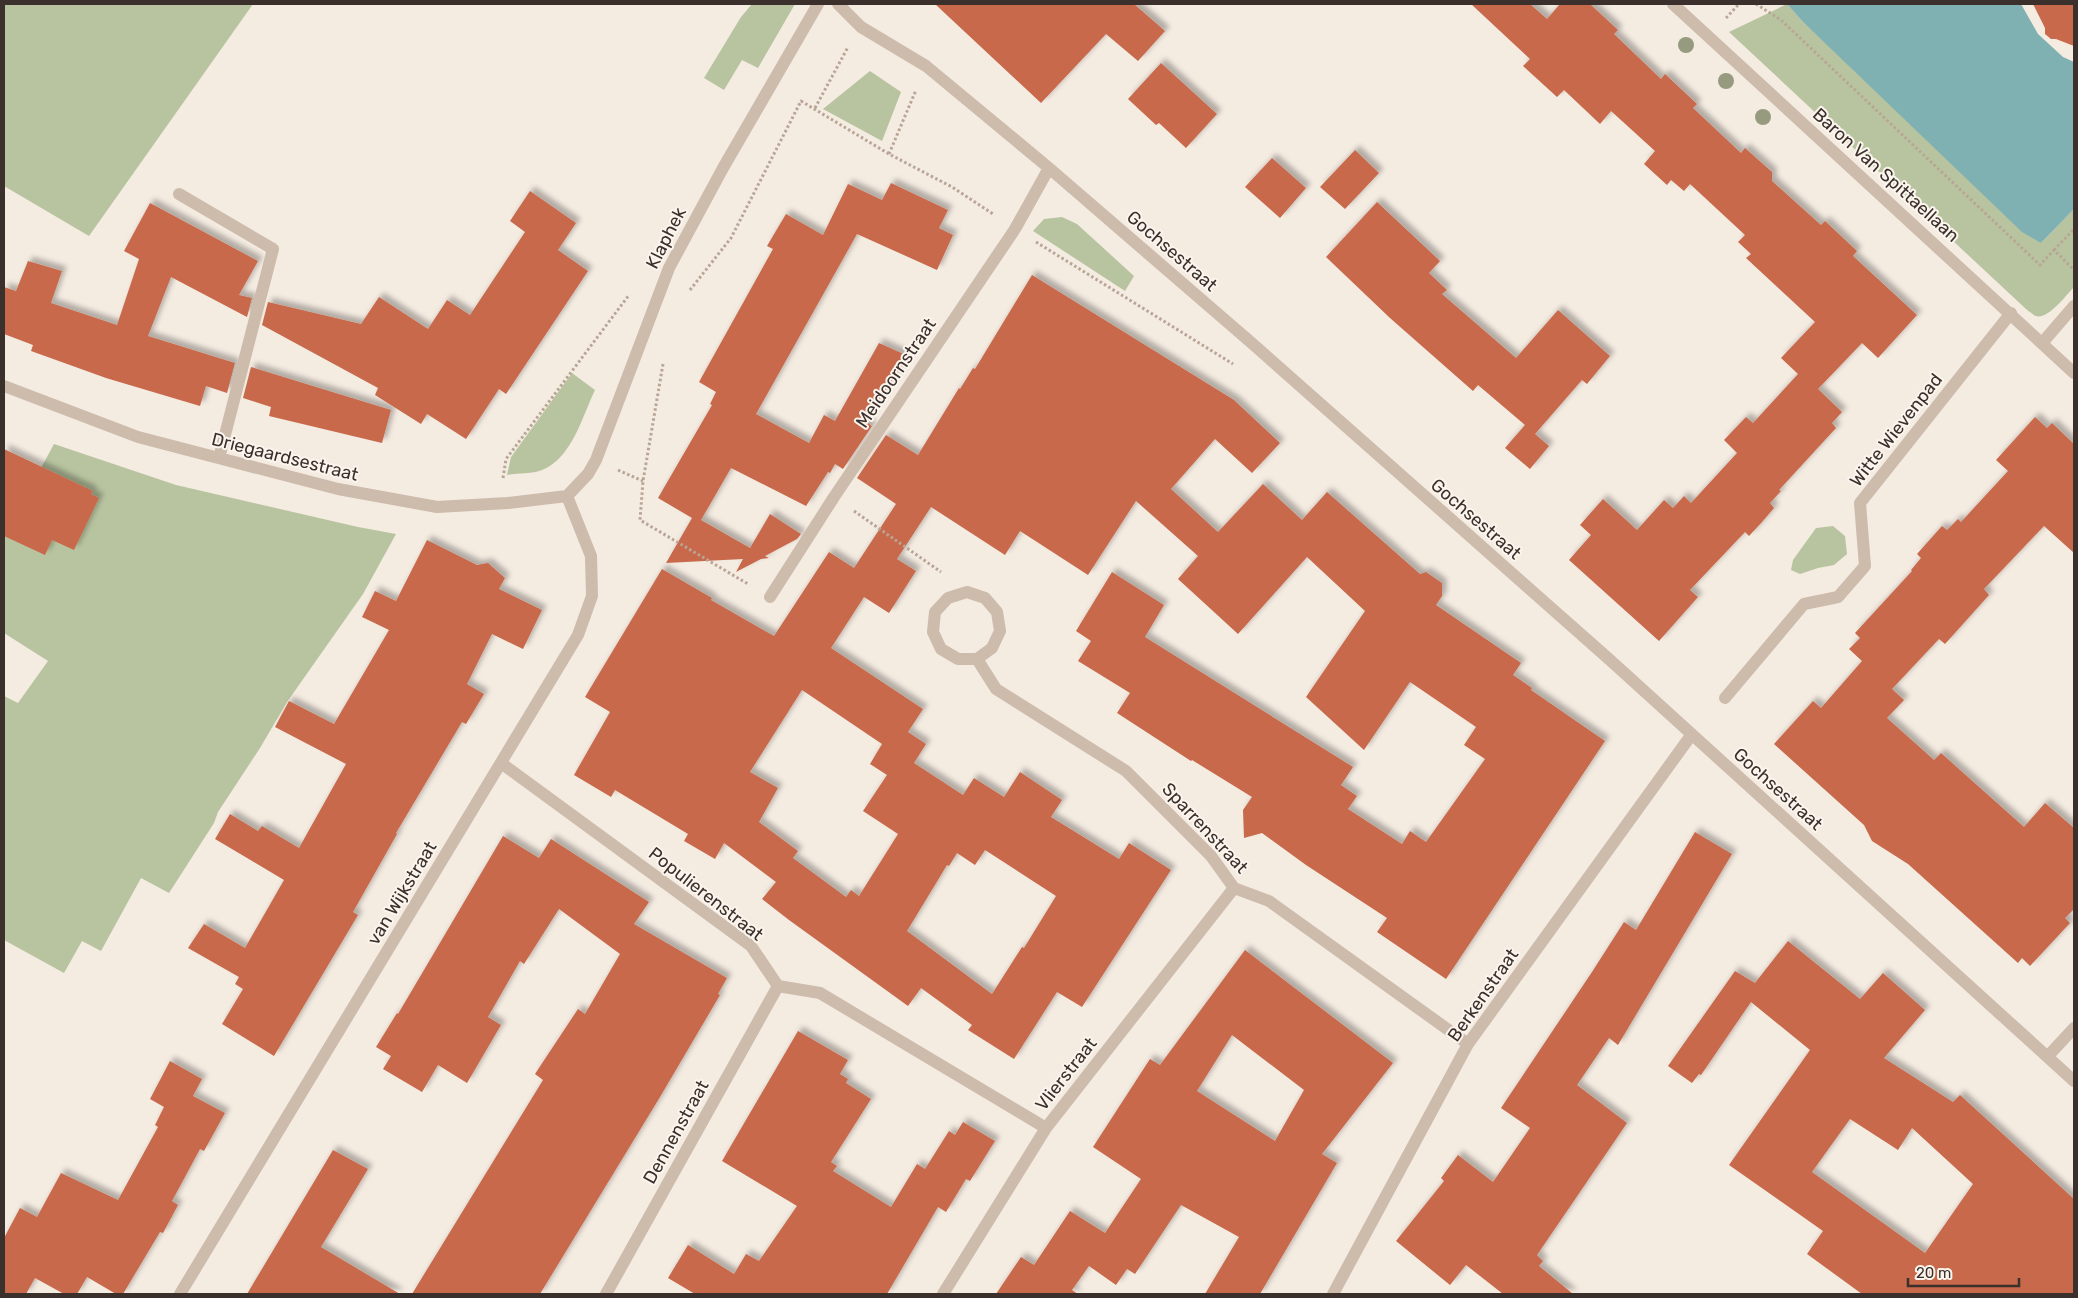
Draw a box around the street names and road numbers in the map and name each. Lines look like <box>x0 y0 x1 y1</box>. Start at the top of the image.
street label: Baron Van Spittaellaan <box>1808 103 1964 247</box>
street label: Klaphek <box>641 203 691 272</box>
street label: Gochsestraat <box>1122 206 1222 296</box>
street label: Meidoornstraat <box>851 314 941 432</box>
street label: Witte Wievenpad <box>1845 369 1947 491</box>
street label: Driegaardsestraat <box>209 428 361 486</box>
street label: Gochsestraat <box>1426 474 1526 564</box>
street label: Gochsestraat <box>1729 743 1827 835</box>
street label: Sparrenstraat <box>1157 778 1253 878</box>
street label: van Wijkstraat <box>363 837 441 949</box>
street label: Populierenstraat <box>644 842 768 946</box>
street label: Berkenstraat <box>1443 944 1523 1046</box>
street label: Vlierstraat <box>1030 1033 1102 1115</box>
street label: Dennenstraat <box>638 1076 714 1188</box>

